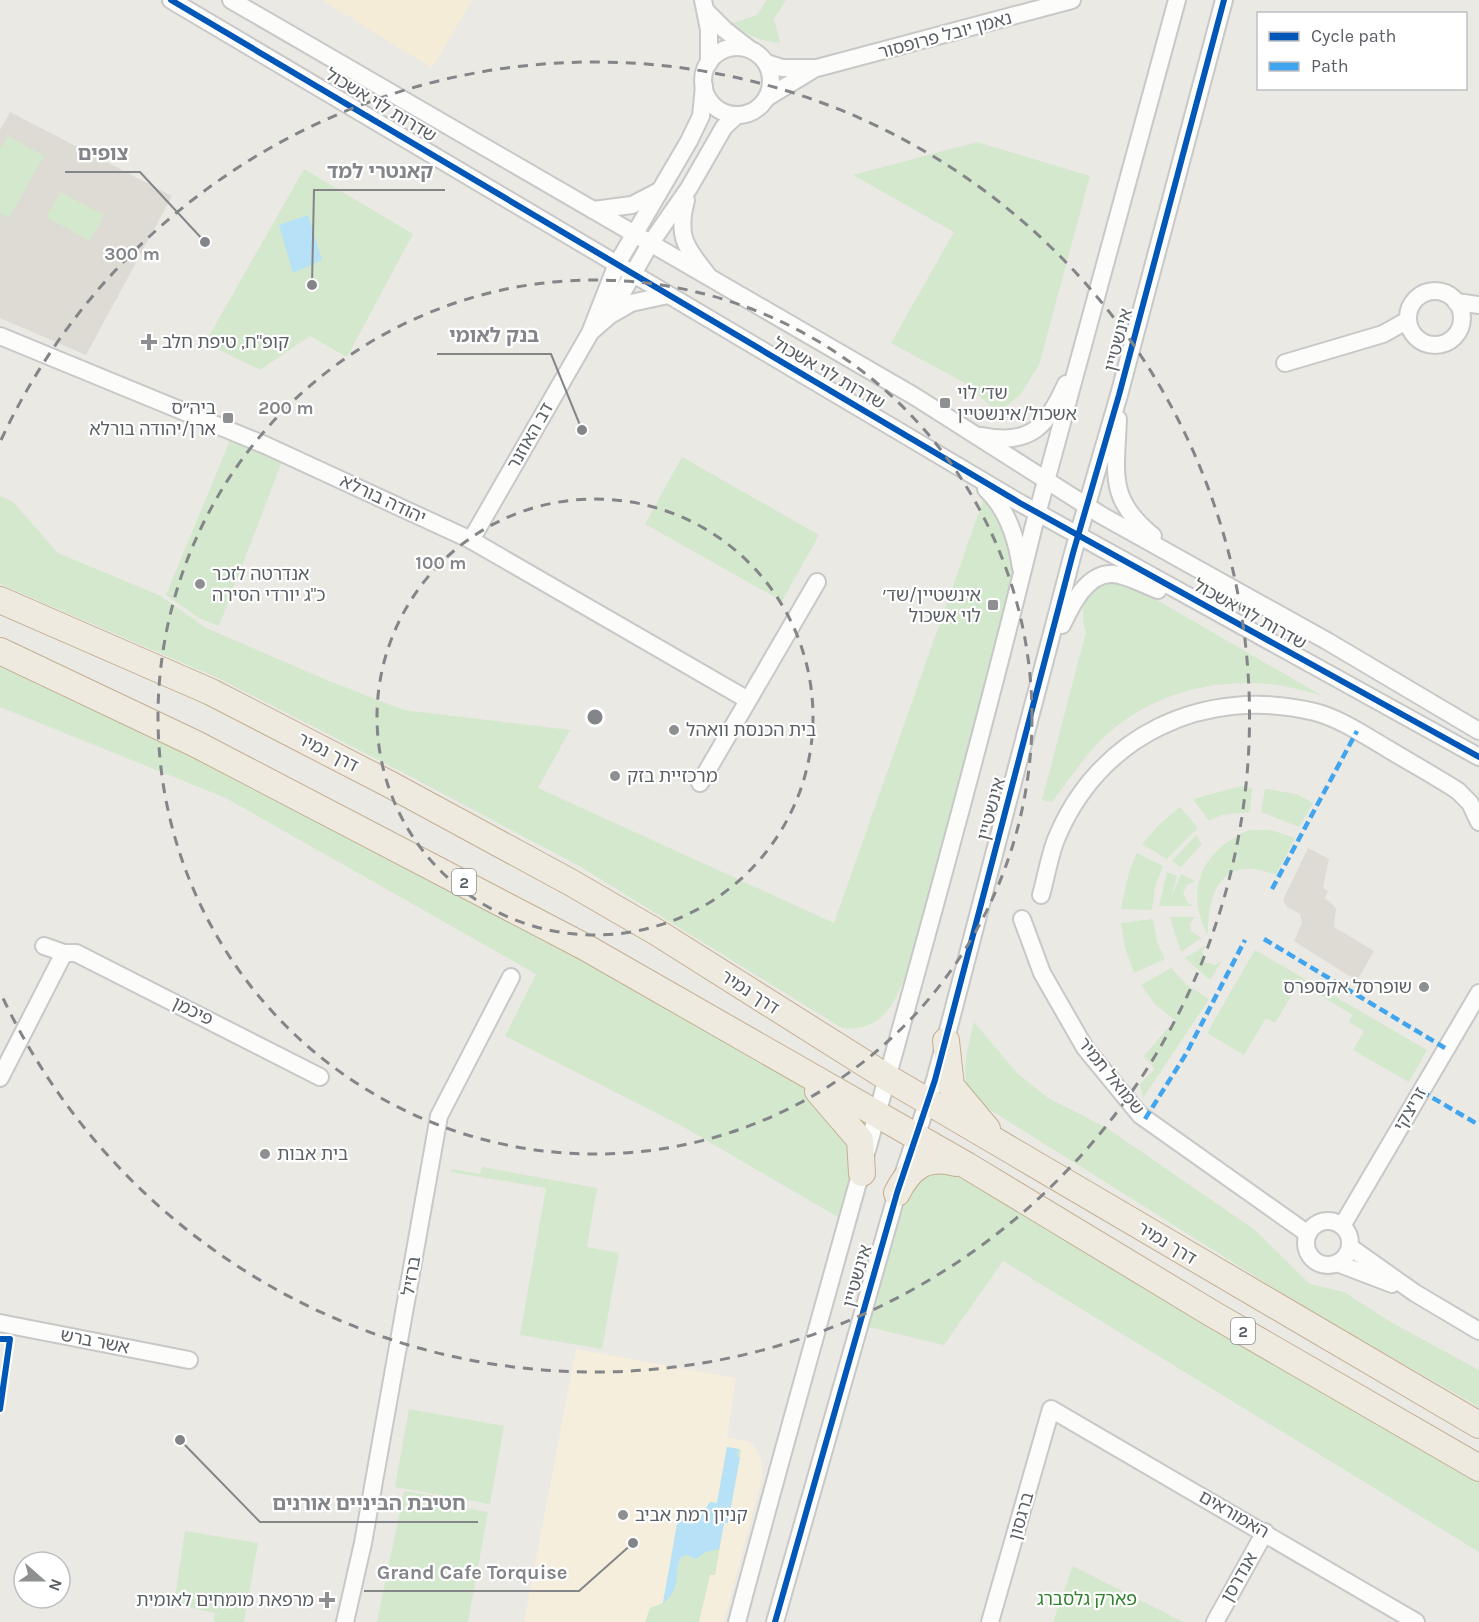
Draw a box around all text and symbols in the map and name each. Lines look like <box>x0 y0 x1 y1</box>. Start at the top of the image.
street label: נאמן יובל פרופסור <box>876 7 1014 63</box>
legend <box>1257 12 1467 90</box>
text: Cycle path <box>1311 25 1396 47</box>
text: Path <box>1311 55 1349 77</box>
street label: שדרות לוי אשכול <box>321 63 441 147</box>
callout: צופים <box>65 134 140 172</box>
text: צופים <box>78 142 129 165</box>
callout: קאנטרי למד <box>314 152 445 190</box>
text: קאנטרי למד <box>327 160 433 183</box>
text: 300 m <box>104 243 160 265</box>
street label: אינשטיין <box>1099 306 1137 374</box>
callout: בנק לאומי <box>437 316 551 354</box>
text: בנק לאומי <box>449 324 539 347</box>
place label: קופ"ח, טיפת חלב <box>162 331 289 353</box>
street label: שדרות לוי אשכול <box>769 332 889 414</box>
marker: קופ"ח, טיפת חלב <box>140 333 158 351</box>
place label: שד׳ לוי אשכול/אינשטיין <box>957 382 1077 425</box>
marker: שד׳ לוי אשכול/אינשטיין <box>938 396 952 410</box>
place label: ביה״ס ארן/יהודה בורלא <box>89 397 216 440</box>
text: 200 m <box>258 397 314 419</box>
street label: דב האוזנר <box>502 398 558 473</box>
marker: ביה״ס ארן/יהודה בורלא <box>221 411 235 425</box>
street label: יהודה בורלא <box>337 470 429 528</box>
text: 100 m <box>416 552 466 574</box>
place label: אנדרטה לזכר כ"ג יורדי הסירה <box>212 563 326 606</box>
street label: שדרות לוי אשכול <box>1190 574 1310 654</box>
marker: אנדרטה לזכר כ"ג יורדי הסירה <box>193 577 207 591</box>
place label: אינשטיין/שד׳ לוי אשכול <box>883 584 981 627</box>
marker: אינשטיין/שד׳ לוי אשכול <box>986 598 1000 612</box>
centre of rings <box>585 707 605 727</box>
place label: בית הכנסת וואהל <box>686 719 816 741</box>
marker: בית הכנסת וואהל <box>667 723 681 737</box>
street label: דרך נמיר <box>294 727 362 777</box>
place label: מרכזיית בזק <box>627 765 718 787</box>
marker: מרכזיית בזק <box>608 769 622 783</box>
street label: אינשטיין <box>972 775 1010 843</box>
road number: 2 <box>452 869 476 895</box>
street label: דרך נמיר <box>717 965 784 1019</box>
place label: שופרסל אקספרס <box>1283 976 1412 998</box>
marker: שופרסל אקספרס <box>1417 980 1431 994</box>
street label: פיכמן <box>169 992 217 1030</box>
street label: שמואל תמיר <box>1073 1033 1149 1119</box>
street label: זריצקי <box>1389 1083 1431 1135</box>
place label: בית אבות <box>277 1143 348 1165</box>
marker: בית אבות <box>258 1147 272 1161</box>
street label: דרך נמיר <box>1133 1217 1201 1269</box>
street label: אינשטיין <box>838 1242 876 1310</box>
street label: ברזיל <box>397 1254 425 1298</box>
road number: 2 <box>1231 1318 1255 1344</box>
street label: אשר ברש <box>58 1324 132 1358</box>
callout: חטיבת הביניים אורנים <box>260 1484 478 1522</box>
street label: האמוראים <box>1195 1485 1273 1543</box>
street label: ברגסון <box>1004 1489 1038 1543</box>
text: חטיבת הביניים אורנים <box>272 1492 466 1515</box>
place label: קניון רמת אביב <box>635 1504 748 1526</box>
marker: קניון רמת אביב <box>616 1508 630 1522</box>
street label: אנדרסן <box>1216 1548 1262 1606</box>
north arrow <box>12 1550 72 1610</box>
callout: Grand Cafe Torquise <box>364 1553 579 1591</box>
text: Grand Cafe Torquise <box>377 1561 567 1584</box>
text: N <box>45 1576 66 1594</box>
park label: פארק גלסברג <box>1037 1588 1137 1610</box>
place label: מרפאת מומחים לאומית <box>136 1589 314 1611</box>
marker: מרפאת מומחים לאומית <box>318 1591 336 1609</box>

